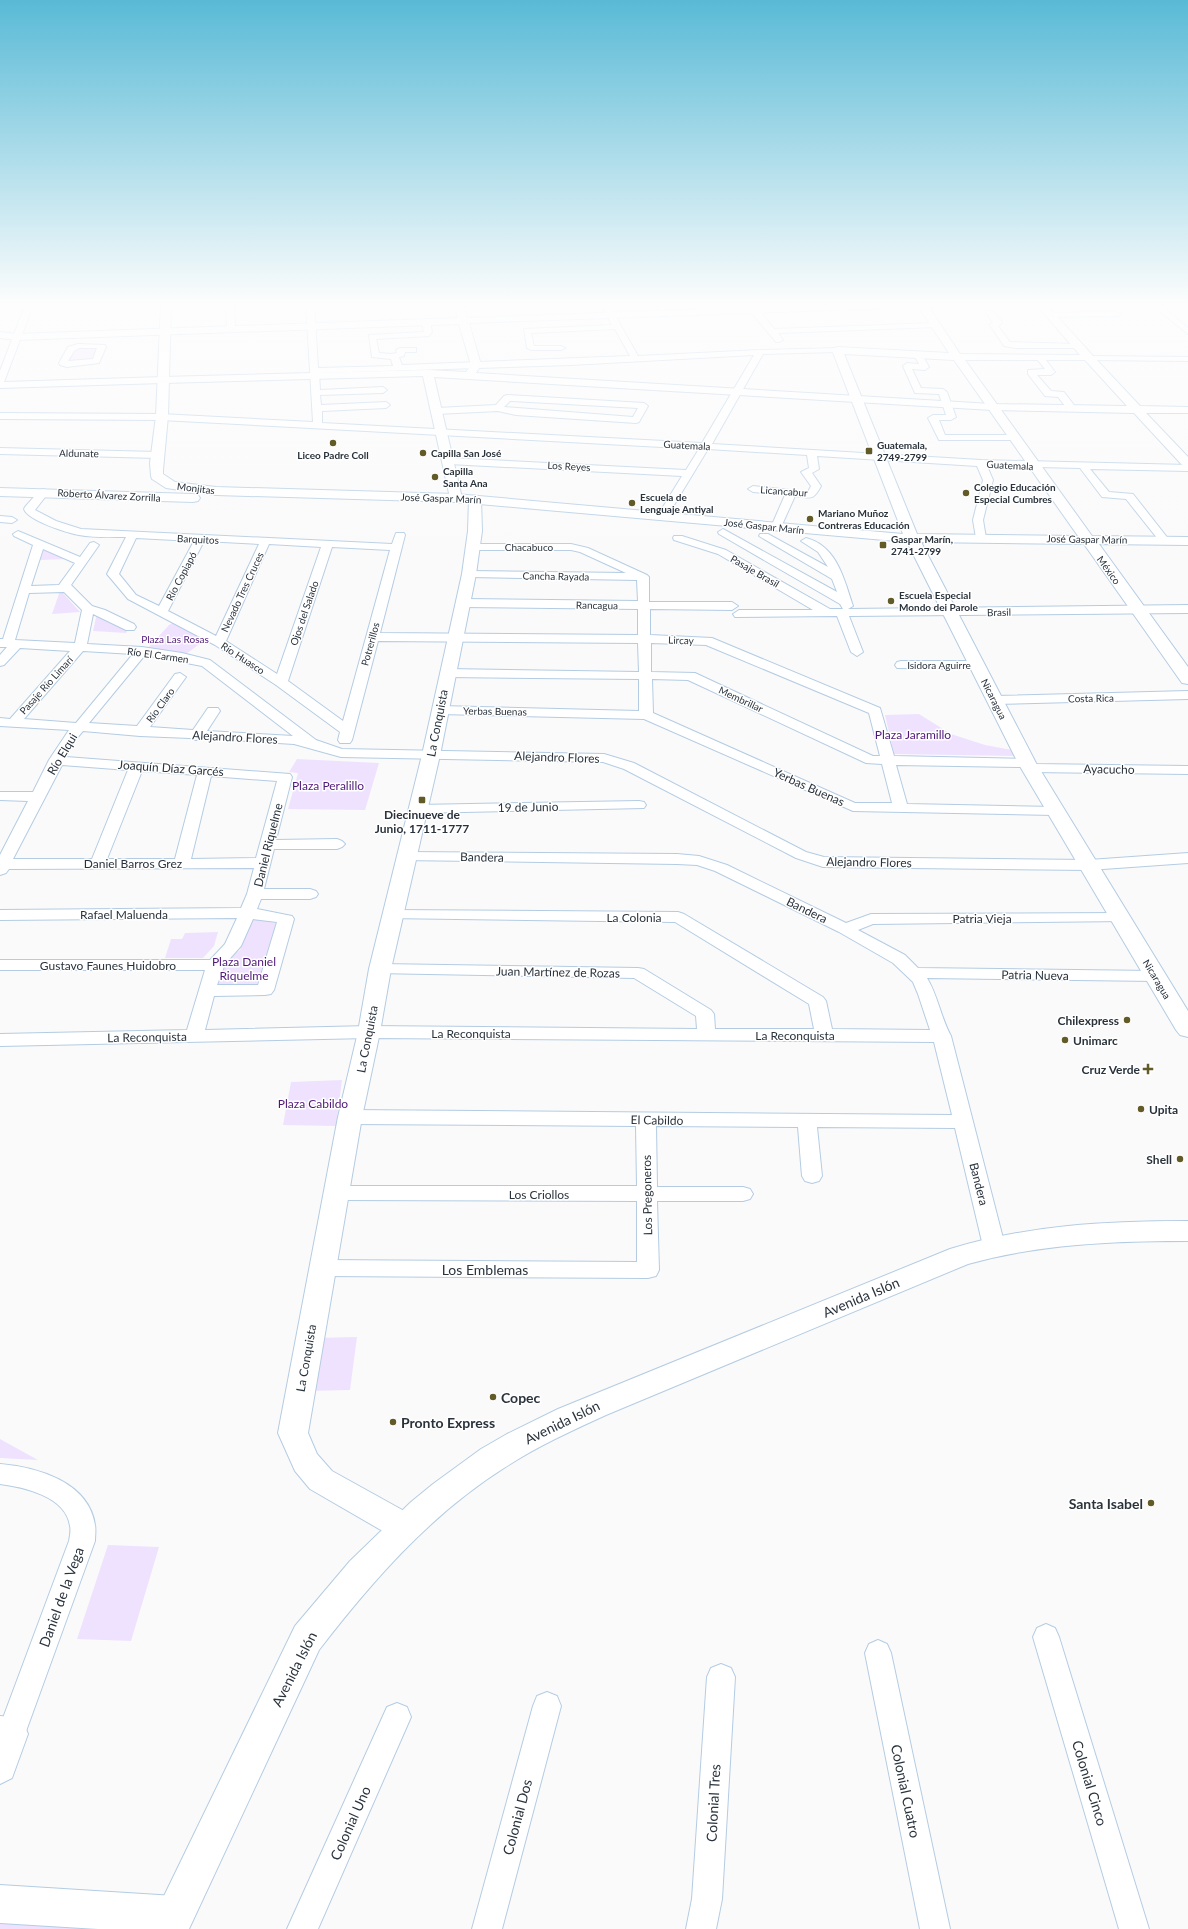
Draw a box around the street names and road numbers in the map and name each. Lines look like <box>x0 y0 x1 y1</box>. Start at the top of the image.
street label: Guatemala <box>663 438 711 452</box>
street label: Aldunate <box>59 447 99 459</box>
street label: Guatemala <box>986 458 1034 472</box>
street label: Los Reyes <box>547 459 591 473</box>
street label: Monjitas <box>176 480 216 496</box>
street label: Licancabur <box>760 483 808 499</box>
street label: Roberto Álvarez Zorrilla <box>57 486 161 504</box>
street label: José Gaspar Marín <box>400 491 482 505</box>
street label: José Gaspar Marín <box>723 516 805 536</box>
street label: Barquitos <box>177 532 219 546</box>
street label: José Gaspar Marín <box>1047 532 1127 546</box>
street label: Chacabuco <box>505 541 554 553</box>
street label: Río Copiapó <box>163 549 199 602</box>
street label: Nevado Tres Cruces <box>218 550 266 634</box>
street label: Pasaje Brasil <box>728 552 782 590</box>
street label: México <box>1095 553 1123 587</box>
street label: Cancha Rayada <box>523 569 589 583</box>
street label: Ojos del Salado <box>287 579 321 647</box>
street label: Rancagua <box>576 599 618 611</box>
street label: Brasil <box>987 606 1011 618</box>
street label: Potrerillos <box>358 621 382 667</box>
street label: Lircay <box>668 634 695 646</box>
street label: Río Huasco <box>219 639 267 677</box>
street label: Río El Carmen <box>127 645 189 665</box>
street label: Pasaje Río Limarí <box>17 653 76 716</box>
street label: Isidora Aguirre <box>907 659 971 671</box>
street label: Nicaragua <box>979 677 1009 721</box>
street label: Membrillar <box>717 684 765 715</box>
street label: Río Claro <box>143 685 177 725</box>
street label: La Conquista <box>423 688 451 758</box>
street label: Costa Rica <box>1068 692 1114 704</box>
street label: Yerbas Buenas <box>463 704 527 718</box>
street label: Alejandro Flores <box>192 727 278 747</box>
street label: Río Elqui <box>44 730 80 778</box>
street label: Alejandro Flores <box>514 748 600 766</box>
street label: Joaquín Díaz Garcés <box>118 757 224 779</box>
street label: Ayacucho <box>1083 761 1135 777</box>
street label: Yerbas Buenas <box>771 765 847 809</box>
street label: 19 de Junio <box>497 799 559 815</box>
street label: Daniel Riquelme <box>250 802 286 888</box>
street label: Bandera <box>460 849 504 865</box>
street label: Alejandro Flores <box>826 854 912 870</box>
street label: Daniel Barros Grez <box>84 856 183 871</box>
street label: Bandera <box>784 894 830 926</box>
street label: Rafael Maluenda <box>80 907 168 922</box>
street label: La Colonia <box>606 910 662 925</box>
street label: Patria Vieja <box>952 911 1012 926</box>
street label: Nicaragua <box>1141 957 1173 1001</box>
street label: Gustavo Faunes Huidobro <box>40 958 176 973</box>
street label: Juan Martínez de Rozas <box>496 963 620 981</box>
street label: Patria Nueva <box>1001 967 1069 983</box>
street label: La Conquista <box>353 1004 381 1074</box>
street label: La Reconquista <box>431 1026 511 1041</box>
street label: La Reconquista <box>755 1028 835 1043</box>
street label: La Reconquista <box>107 1029 187 1045</box>
street label: El Cabildo <box>631 1112 684 1128</box>
street label: Los Pregoneros <box>639 1155 655 1235</box>
street label: Bandera <box>966 1161 992 1207</box>
street label: Los Criollos <box>509 1187 569 1202</box>
street label: Los Emblemas <box>442 1261 528 1278</box>
street label: Avenida Islón <box>820 1273 902 1321</box>
street label: La Conquista <box>293 1323 319 1393</box>
street label: Avenida Islón <box>522 1396 602 1448</box>
street label: Daniel de la Vega <box>35 1545 87 1649</box>
street label: Avenida Islón <box>268 1629 320 1709</box>
street label: Colonial Cinco <box>1069 1738 1111 1828</box>
street label: Colonial Cuatro <box>888 1743 924 1839</box>
street label: Colonial Tres <box>702 1764 724 1842</box>
street label: Colonial Dos <box>499 1777 535 1857</box>
street label: Colonial Uno <box>326 1783 374 1863</box>

